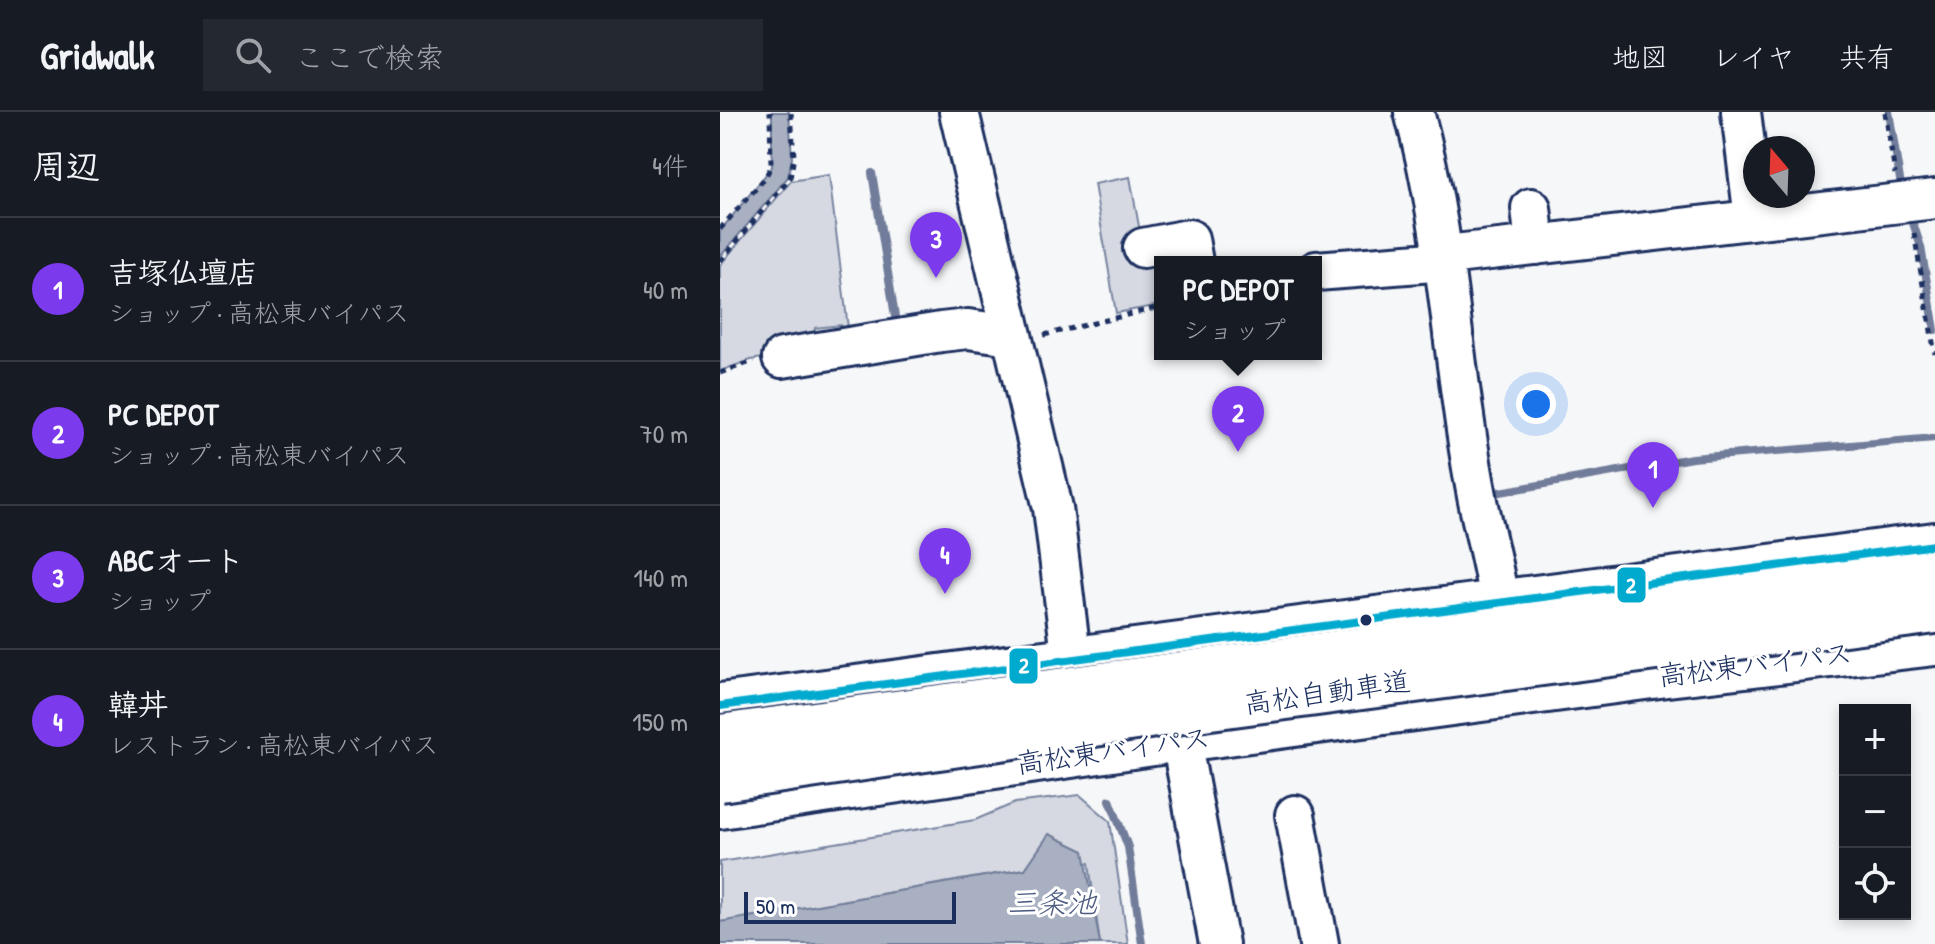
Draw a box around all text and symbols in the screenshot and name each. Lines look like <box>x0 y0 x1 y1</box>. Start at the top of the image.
search box <box>203 19 763 91</box>
text: Gridwalk <box>40 29 155 81</box>
icon: search <box>231 33 275 77</box>
text: ここで検索 <box>295 37 445 77</box>
text: 地図 <box>1612 38 1668 76</box>
text: レイヤ <box>1712 38 1795 76</box>
text: 共有 <box>1839 38 1895 76</box>
north arrow <box>1743 136 1815 208</box>
text: 周辺 <box>32 143 100 189</box>
text: 4件 <box>652 148 688 183</box>
pin: 3 <box>910 212 962 278</box>
text: 吉塚仏壇店 <box>108 252 258 292</box>
popup <box>1154 256 1322 360</box>
text: PC DEPOT <box>1183 269 1293 309</box>
text: 1 <box>53 272 63 307</box>
text: 40 m <box>643 272 688 307</box>
text: ショップ · 高松東バイパス <box>108 295 410 330</box>
text: ショップ <box>1183 312 1286 347</box>
your location <box>1516 384 1556 424</box>
pin: 2 <box>1212 386 1264 452</box>
text: PC DEPOT <box>108 394 218 434</box>
text: 2 <box>52 416 64 451</box>
text: 70 m <box>640 416 688 451</box>
text: ショップ · 高松東バイパス <box>108 437 410 472</box>
pin: 1 <box>1627 442 1679 508</box>
pin: 4 <box>919 528 971 594</box>
text: ABCオート <box>108 540 244 580</box>
text: 3 <box>52 560 64 595</box>
text: 140 m <box>634 560 688 595</box>
line badge: 2 <box>1616 566 1647 604</box>
text: 2 <box>1626 570 1637 600</box>
text: ショップ <box>108 583 211 618</box>
unlabelled marker <box>1358 612 1374 628</box>
street label: 高松東バイパス <box>1656 633 1854 695</box>
line badge: 2 <box>1008 647 1039 685</box>
text: 2 <box>1019 650 1030 680</box>
street label: 高松自動車道 <box>1241 661 1413 723</box>
text: 韓丼 <box>108 684 168 724</box>
text: 4 <box>53 704 63 739</box>
text: 150 m <box>632 704 688 739</box>
map controls <box>1839 704 1911 920</box>
button: + <box>1839 704 1911 776</box>
street label: 高松東バイパス <box>1014 718 1212 782</box>
text: レストラン · 高松東バイパス <box>108 727 439 762</box>
button: − <box>1839 776 1911 848</box>
button: locate <box>1839 848 1911 920</box>
water label: 三条池 <box>1007 882 1098 922</box>
scale bar <box>744 888 956 924</box>
text: 50 m <box>756 891 795 921</box>

